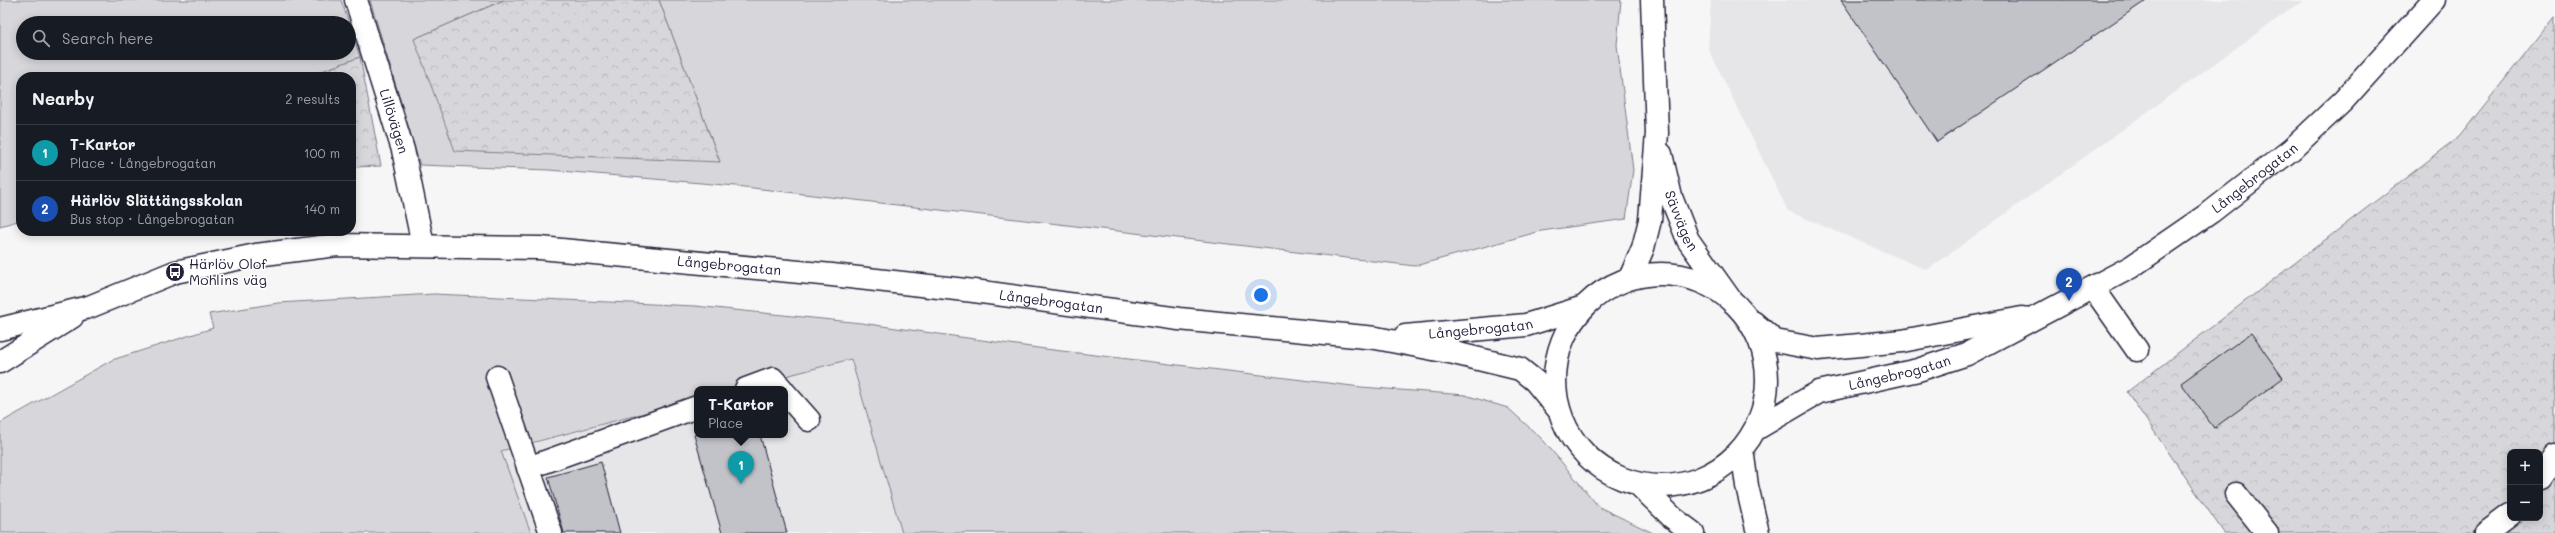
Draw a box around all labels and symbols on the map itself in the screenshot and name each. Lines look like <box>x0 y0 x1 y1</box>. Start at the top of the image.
street label: Lillövägen <box>375 86 414 156</box>
street label: Långebrogatan <box>2207 138 2302 217</box>
street label: Sävvägen <box>1661 189 1703 255</box>
street label: Långebrogatan <box>676 251 782 279</box>
place label: Härlöv Olof Mohlins väg <box>189 254 267 289</box>
bus stop icon: Härlöv Olof Mohlins väg <box>164 261 186 283</box>
pin: 2 <box>2056 268 2082 301</box>
street label: Långebrogatan <box>998 285 1104 318</box>
your location <box>1251 285 1271 305</box>
street label: Långebrogatan <box>1428 313 1535 343</box>
street label: Långebrogatan <box>1847 350 1953 394</box>
pin: 1 <box>728 451 754 484</box>

